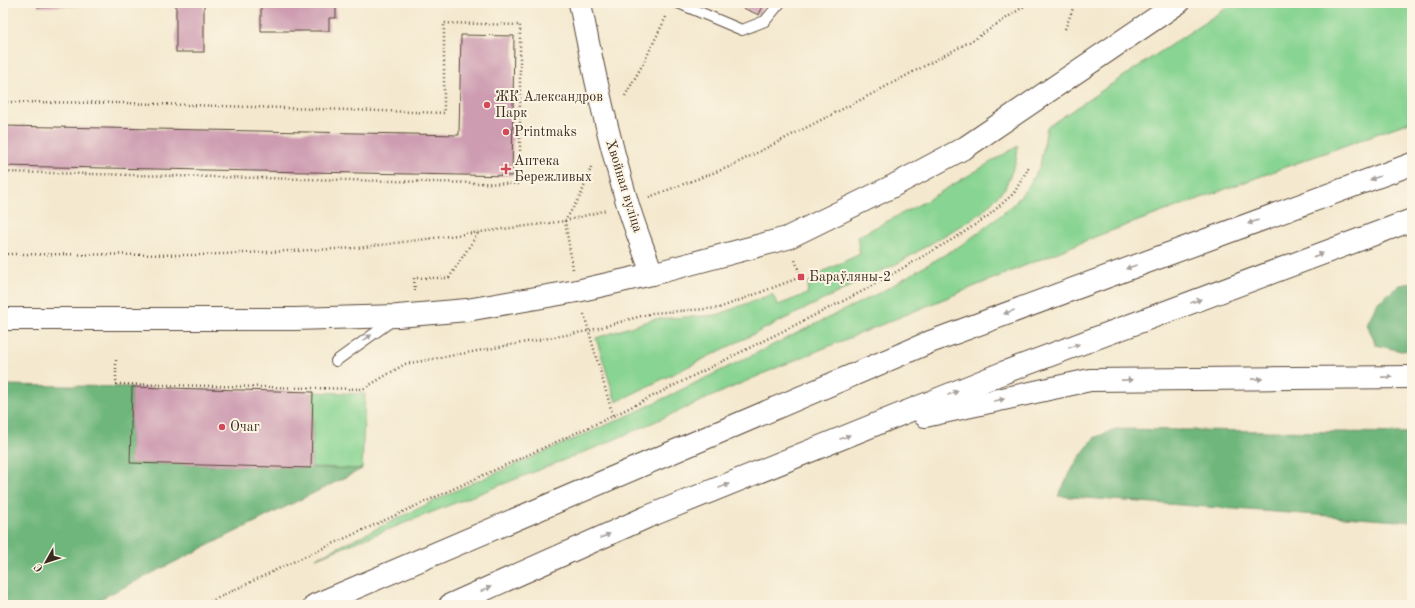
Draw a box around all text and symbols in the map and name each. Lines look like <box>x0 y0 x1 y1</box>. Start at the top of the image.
place label: ЖК Александров Парк <box>495 90 603 120</box>
marker: ЖК Александров Парк <box>482 100 492 110</box>
place label: Printmaks <box>514 125 577 139</box>
marker: Printmaks <box>501 127 511 137</box>
street label: Хвойная вуліца <box>603 138 645 234</box>
place label: Аптека Бережливых <box>514 154 592 184</box>
marker: Аптека Бережливых <box>501 164 511 174</box>
one-way arrow <box>1369 175 1381 181</box>
one-way arrow <box>1247 220 1259 226</box>
one-way arrow <box>1312 252 1324 258</box>
one-way arrow <box>1125 265 1137 271</box>
place label: Бараўляны-2 <box>809 270 891 284</box>
marker: Бараўляны-2 <box>796 272 806 282</box>
one-way arrow <box>1190 297 1202 303</box>
one-way arrow <box>1003 310 1015 316</box>
one-way arrow <box>362 334 372 342</box>
one-way arrow <box>1068 343 1080 349</box>
one-way arrow <box>1381 374 1393 381</box>
one-way arrow <box>1251 376 1264 382</box>
one-way arrow <box>1121 377 1134 383</box>
one-way arrow <box>947 390 959 396</box>
one-way arrow <box>992 397 1005 403</box>
place label: Очаг <box>230 420 260 434</box>
marker: Очаг <box>217 422 227 432</box>
one-way arrow <box>839 434 850 440</box>
one-way arrow <box>719 483 730 489</box>
one-way arrow <box>599 533 611 539</box>
north arrow <box>26 542 66 582</box>
text: С <box>33 561 46 574</box>
one-way arrow <box>480 586 491 592</box>

